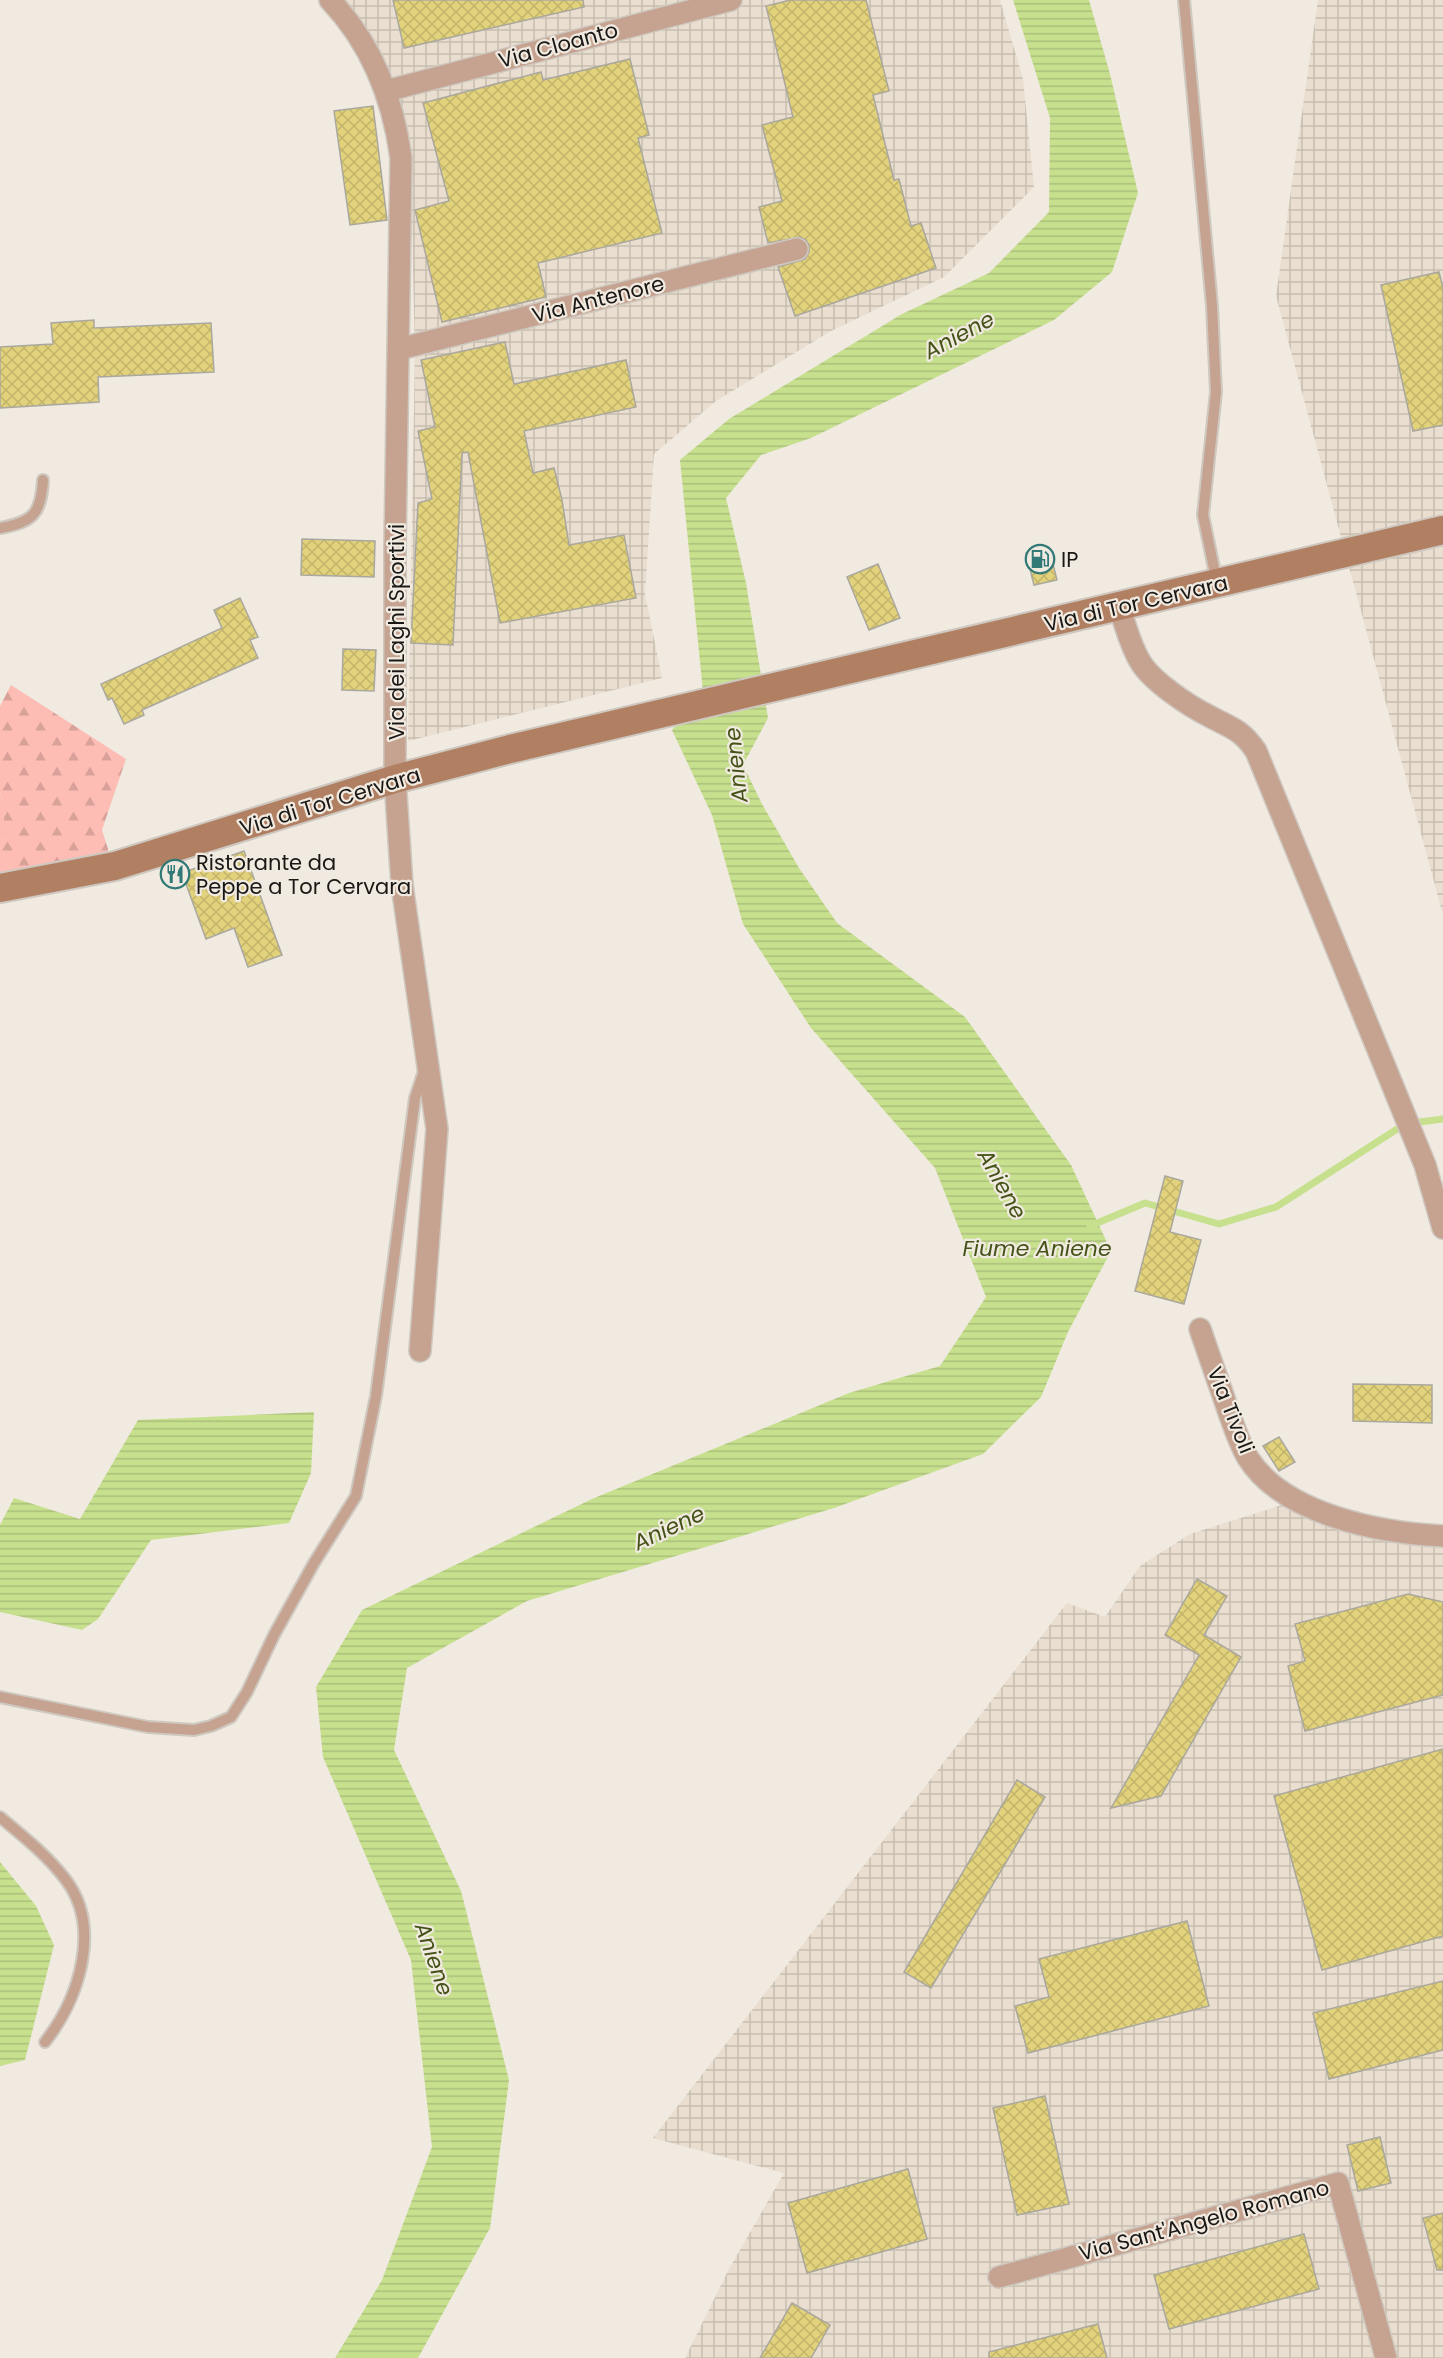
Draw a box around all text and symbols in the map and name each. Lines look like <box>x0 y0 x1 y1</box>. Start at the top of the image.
street label: Via Cloanto <box>495 15 621 75</box>
street label: Via Antenore <box>529 269 667 329</box>
water label: Aniene <box>917 304 1000 367</box>
street label: Via dei Laghi Sportivi <box>382 524 411 740</box>
fuel station icon: IP <box>1024 543 1056 575</box>
place label: IP <box>1061 545 1078 574</box>
street label: Via di Tor Cervara <box>1041 568 1231 638</box>
water label: Aniene <box>717 726 755 805</box>
street label: Via di Tor Cervara <box>236 760 424 842</box>
place label: Ristorante da Peppe a Tor Cervara <box>196 848 411 901</box>
restaurant icon: Ristorante da Peppe a Tor Cervara <box>159 858 191 890</box>
water label: Aniene <box>970 1143 1034 1225</box>
water label: Fiume Aniene <box>962 1233 1112 1264</box>
street label: Via Tivoli <box>1200 1362 1262 1458</box>
water label: Aniene <box>627 1498 710 1558</box>
water label: Aniene <box>407 1917 461 2000</box>
street label: Via Sant'Angelo Romano <box>1076 2173 1332 2267</box>

